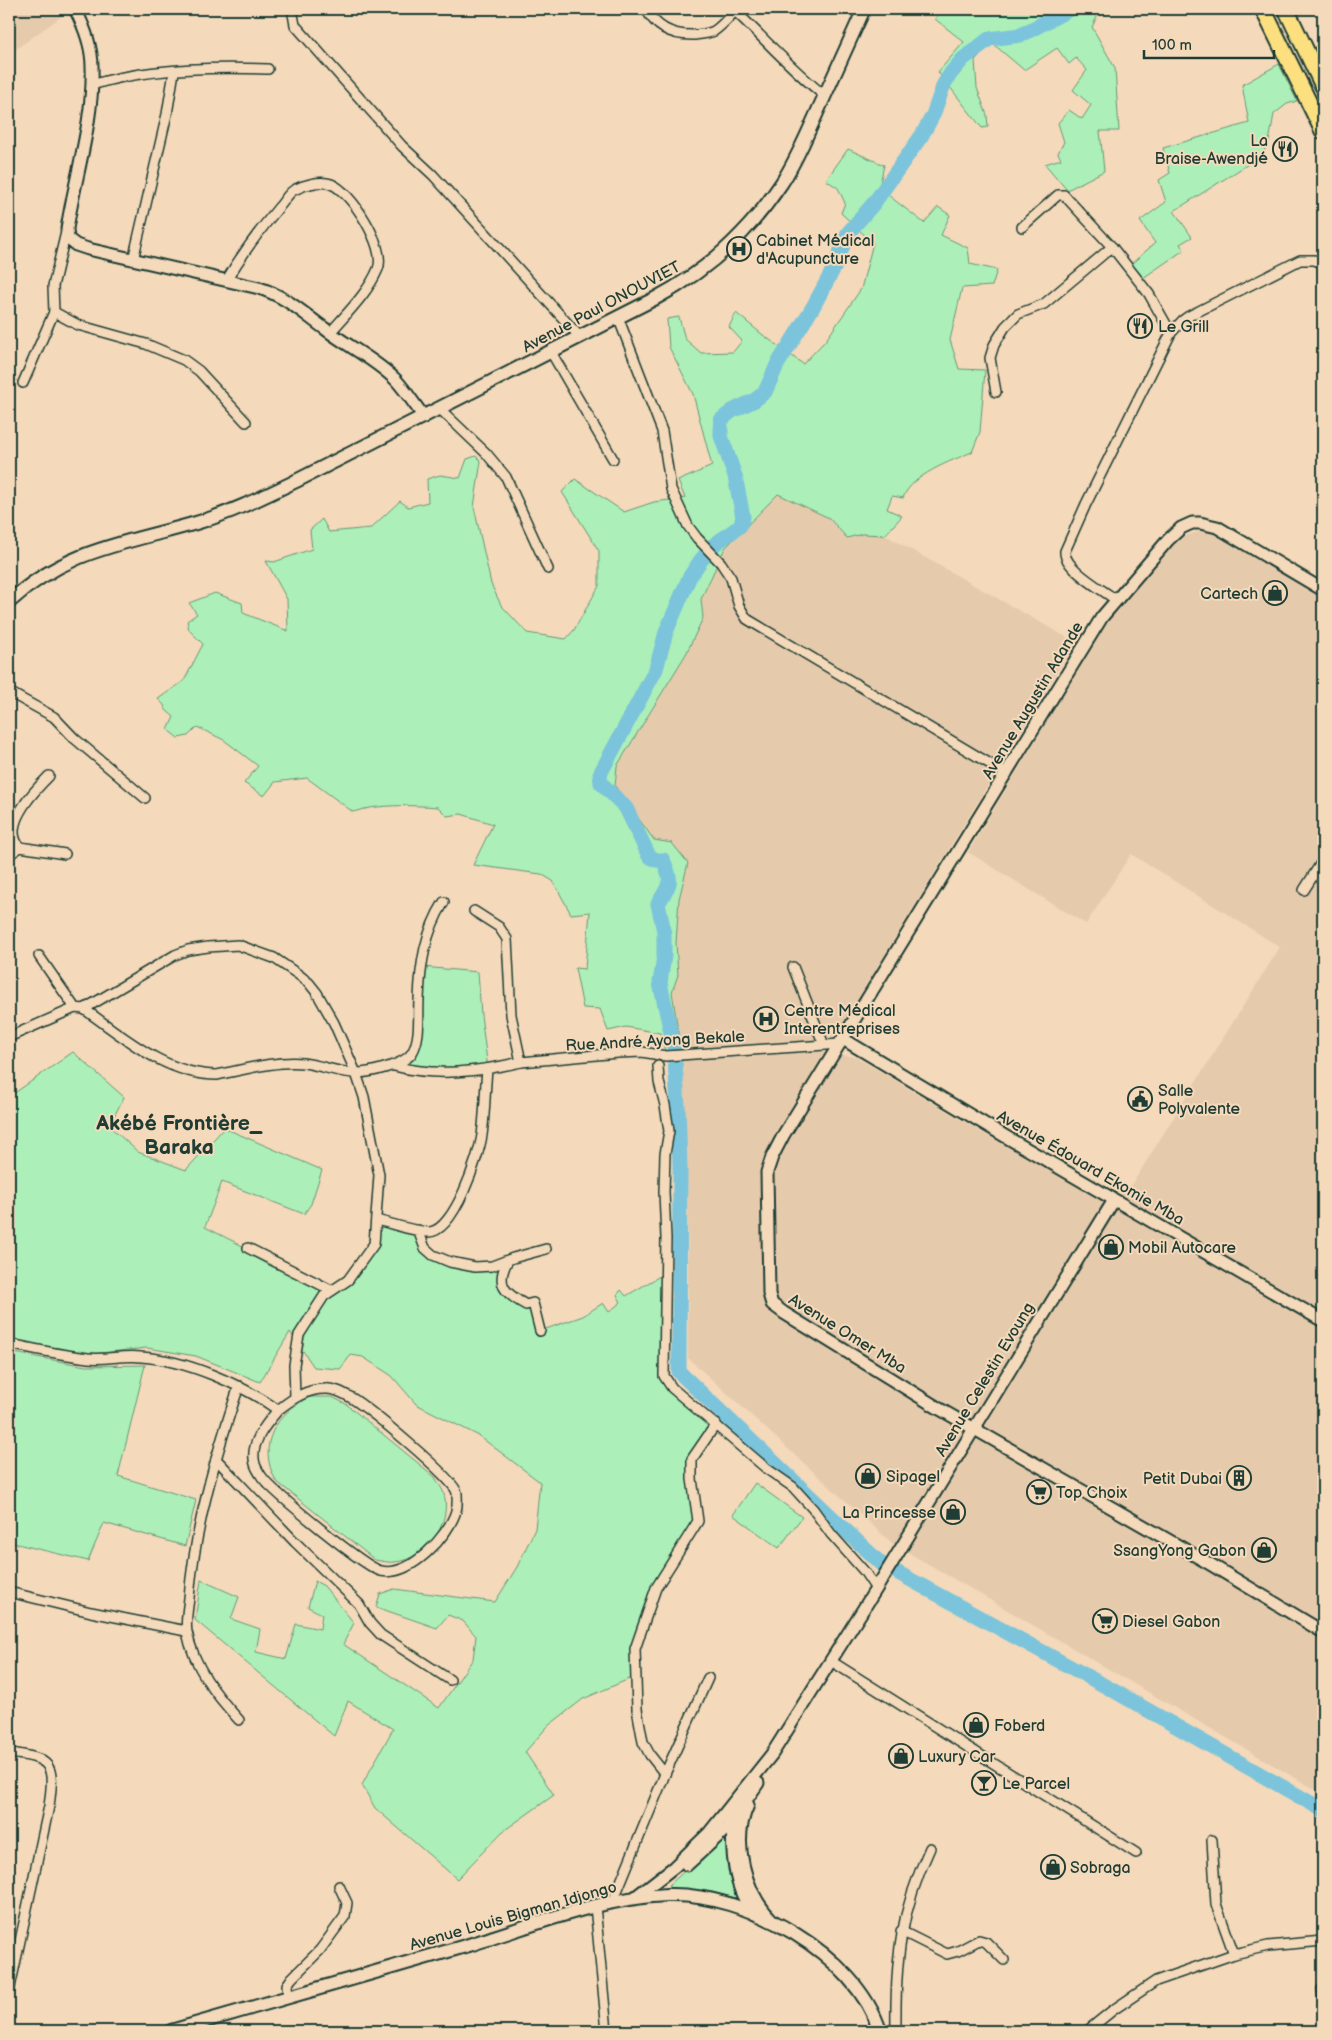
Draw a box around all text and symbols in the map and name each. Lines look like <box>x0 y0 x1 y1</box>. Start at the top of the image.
scale bar <box>1144 28 1274 60</box>
text: 100 m <box>1152 36 1192 55</box>
place label: La Braise-Awendjé <box>1154 132 1268 169</box>
restaurant icon: La Braise-Awendjé <box>1272 136 1298 162</box>
place label: Cabinet Médical d'Acupuncture <box>756 232 874 269</box>
hospital icon: Cabinet Médical d'Acupuncture <box>726 236 752 262</box>
street label: Avenue Paul ONOUVIET <box>519 257 684 357</box>
restaurant icon: Le Grill <box>1127 313 1153 339</box>
place label: Le Grill <box>1158 318 1209 337</box>
shop icon: Cartech <box>1262 580 1288 606</box>
place label: Cartech <box>1200 585 1258 604</box>
street label: Avenue Augustin Adande <box>979 618 1088 783</box>
place label: Centre Médical Interentreprises <box>784 1002 900 1039</box>
hospital icon: Centre Médical Interentreprises <box>753 1006 779 1032</box>
street label: Rue André Ayong Bekale <box>565 1027 746 1056</box>
place label: Salle Polyvalente <box>1158 1082 1240 1119</box>
public building icon: Salle Polyvalente <box>1127 1086 1153 1112</box>
street label: Avenue Édouard Ekomie Mba <box>993 1105 1188 1230</box>
district label: Akébé Frontière_ Baraka <box>95 1111 263 1160</box>
shop icon: Mobil Autocare <box>1098 1234 1124 1260</box>
place label: Mobil Autocare <box>1128 1239 1237 1258</box>
street label: Avenue Omer Mba <box>785 1290 909 1378</box>
street label: Avenue Celestin Evoung <box>932 1299 1039 1460</box>
shop icon: Sipagel <box>855 1463 881 1489</box>
building icon: Petit Dubai <box>1226 1465 1252 1491</box>
place label: Sipagel <box>886 1468 940 1487</box>
place label: Petit Dubai <box>1143 1470 1222 1489</box>
supermarket icon: Top Choix <box>1026 1479 1052 1505</box>
place label: Top Choix <box>1056 1484 1128 1503</box>
shop icon: La Princesse <box>940 1499 966 1525</box>
place label: La Princesse <box>842 1504 936 1523</box>
shop icon: SsangYong Gabon <box>1251 1537 1277 1563</box>
place label: SsangYong Gabon <box>1113 1542 1246 1561</box>
supermarket icon: Diesel Gabon <box>1092 1608 1118 1634</box>
place label: Diesel Gabon <box>1122 1613 1220 1632</box>
shop icon: Foberd <box>963 1712 989 1738</box>
place label: Foberd <box>994 1717 1045 1736</box>
shop icon: Luxury Car <box>888 1743 914 1769</box>
place label: Luxury Car <box>918 1748 996 1767</box>
bar icon: Le Parcel <box>971 1770 997 1796</box>
place label: Le Parcel <box>1002 1775 1070 1794</box>
shop icon: Sobraga <box>1040 1854 1066 1880</box>
place label: Sobraga <box>1070 1859 1131 1878</box>
street label: Avenue Louis Bigman Idjongo <box>408 1878 619 1955</box>

